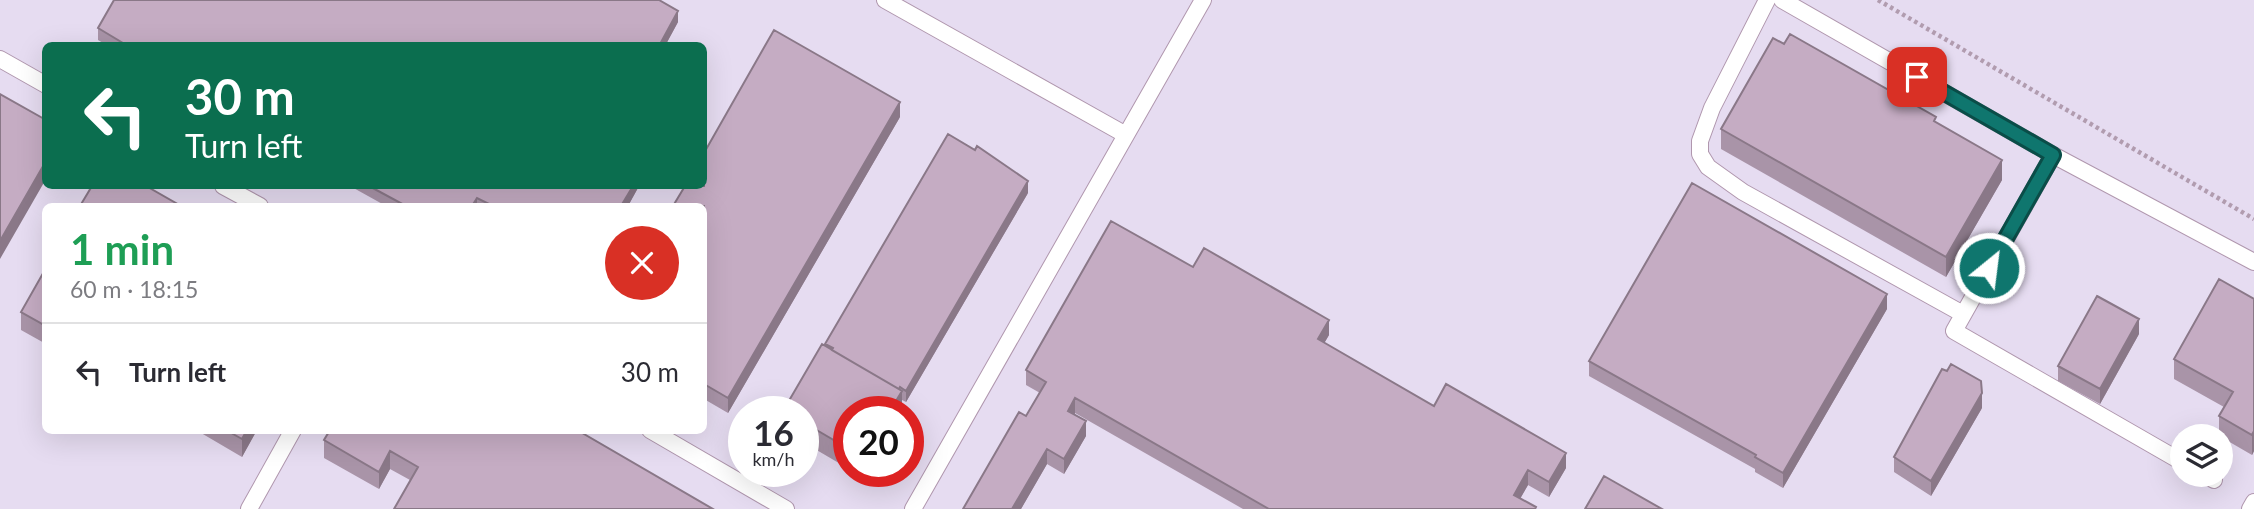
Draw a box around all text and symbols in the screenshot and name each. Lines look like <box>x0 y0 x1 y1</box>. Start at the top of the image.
pin <box>1887 47 1947 107</box>
icon: arrive <box>1898 58 1936 96</box>
text: 30 m <box>185 67 295 125</box>
icon: left <box>70 70 161 161</box>
text: Turn left <box>185 126 302 165</box>
text: 1 min <box>70 224 174 274</box>
button: close <box>605 226 679 300</box>
position arrow <box>1952 231 2026 305</box>
text: 60 m · 18:15 <box>70 275 198 303</box>
icon: left <box>70 353 108 391</box>
text: Turn left <box>129 356 226 388</box>
text: 30 m <box>621 356 679 388</box>
speed limit sign: 20 <box>833 396 924 487</box>
text: 16 <box>753 411 794 453</box>
map controls <box>2170 424 2233 487</box>
button: layers <box>2170 424 2233 487</box>
text: km/h <box>752 448 795 470</box>

